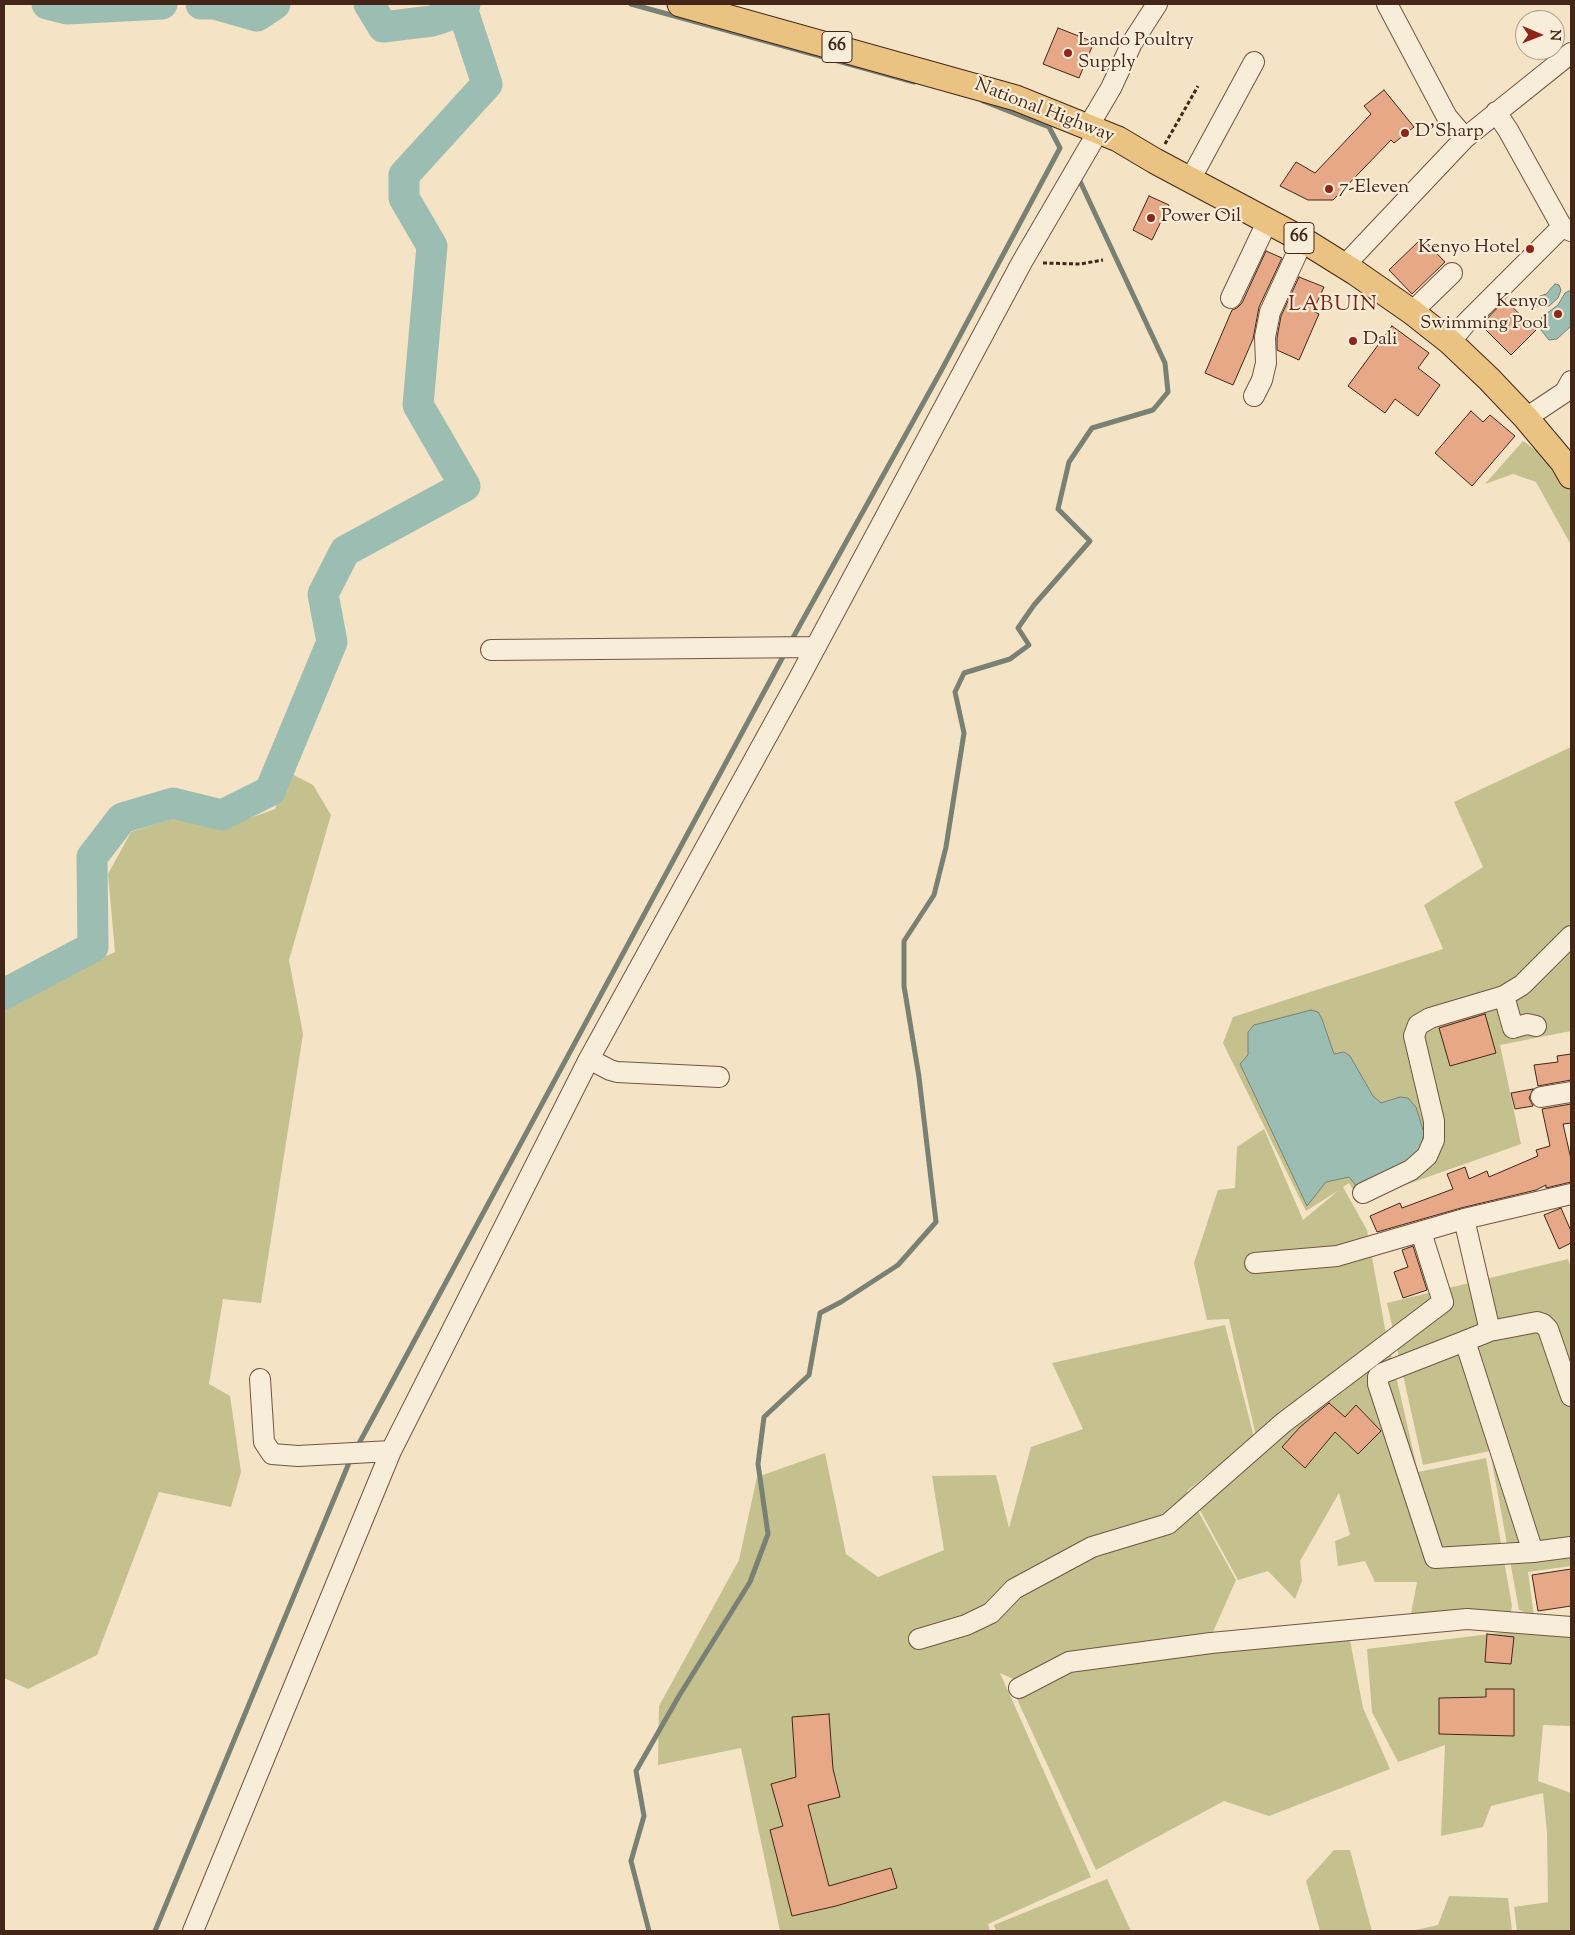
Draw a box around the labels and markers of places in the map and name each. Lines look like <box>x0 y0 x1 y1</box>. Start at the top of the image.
place label: Lando Poultry Supply <box>1078 31 1194 75</box>
marker: Lando Poultry Supply <box>1062 47 1074 59</box>
place label: D'Sharp <box>1415 122 1484 144</box>
marker: D'Sharp <box>1399 127 1411 139</box>
place label: 7-Eleven <box>1339 178 1409 200</box>
marker: 7-Eleven <box>1323 183 1335 195</box>
place label: Power Oil <box>1161 207 1241 229</box>
marker: Power Oil <box>1145 212 1157 224</box>
place label: Kenyo Hotel <box>1418 238 1520 260</box>
marker: Kenyo Hotel <box>1524 243 1536 255</box>
place label: Kenyo Swimming Pool <box>1420 292 1548 336</box>
marker: Kenyo Swimming Pool <box>1552 308 1564 320</box>
place label: Dali <box>1363 330 1398 352</box>
marker: Dali <box>1347 335 1359 347</box>

